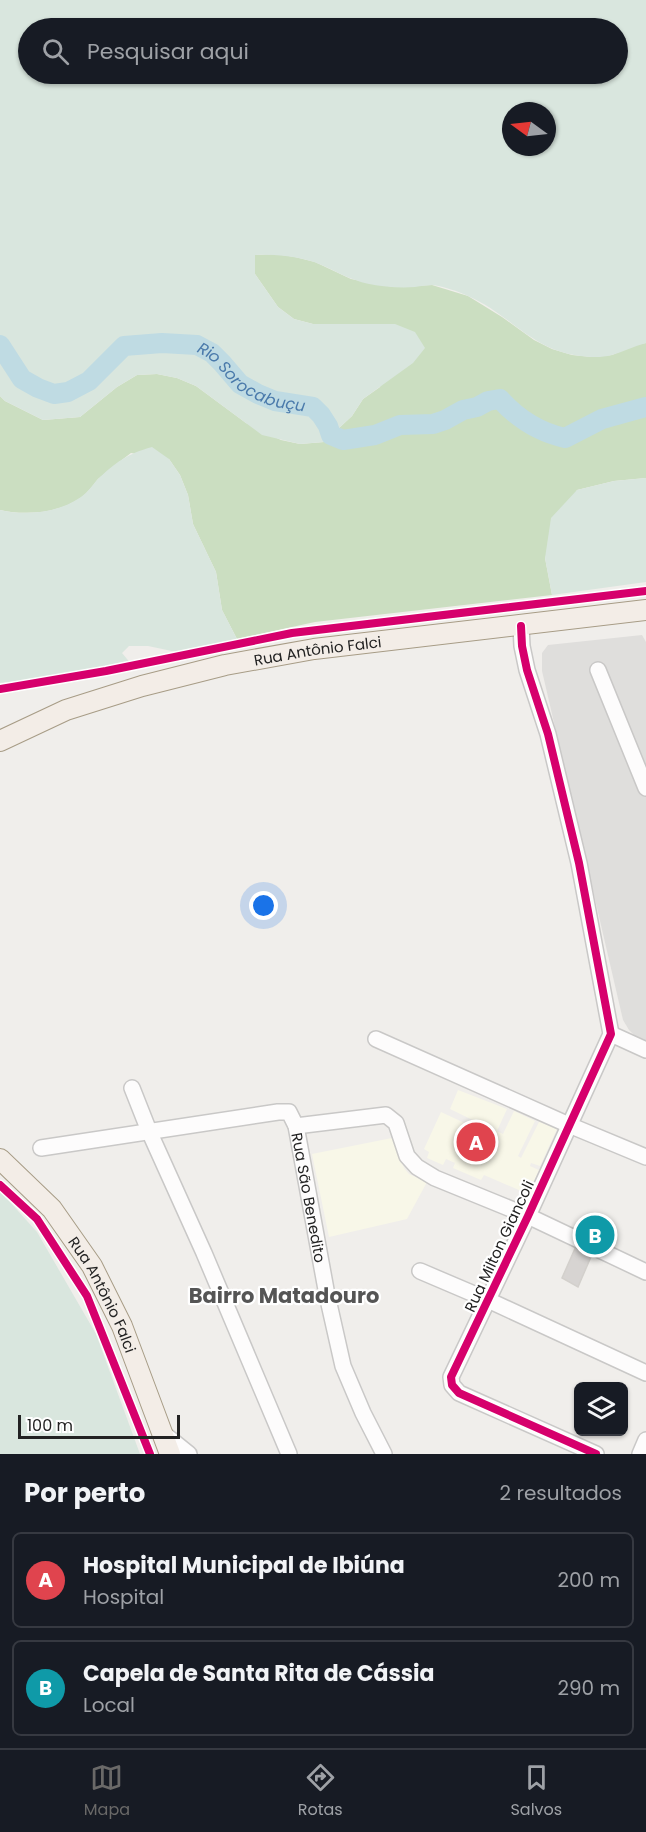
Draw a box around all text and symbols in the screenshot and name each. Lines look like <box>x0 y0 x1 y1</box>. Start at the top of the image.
search box <box>18 18 628 84</box>
icon: search <box>39 35 72 68</box>
text: Pesquisar aqui <box>87 36 249 67</box>
north arrow <box>502 102 556 156</box>
water label: Rio Sorocabuçu <box>194 336 307 417</box>
street label: Rua Antônio Falci <box>252 631 383 670</box>
your location <box>249 891 278 920</box>
pin: A <box>456 1120 496 1164</box>
street label: Rua São Benedito <box>287 1131 331 1264</box>
street label: Rua Milton Giancoli <box>459 1177 539 1315</box>
pin: B <box>576 1212 614 1258</box>
street label: Rua Antônio Falci <box>64 1232 142 1356</box>
district label: Bairro Matadouro <box>189 1281 379 1310</box>
map controls <box>574 1382 628 1436</box>
button: layers <box>574 1382 628 1436</box>
scale bar <box>18 1412 180 1440</box>
text: 100 m <box>27 1414 73 1437</box>
text: Por perto <box>24 1475 145 1511</box>
text: 2 resultados <box>500 1479 622 1507</box>
text: Hospital Municipal de Ibiúna <box>83 1550 405 1581</box>
text: A <box>38 1566 53 1594</box>
text: 200 m <box>557 1566 620 1594</box>
text: Hospital <box>83 1583 164 1611</box>
text: Capela de Santa Rita de Cássia <box>83 1658 434 1689</box>
text: B <box>39 1674 52 1702</box>
text: 290 m <box>557 1674 620 1702</box>
text: Local <box>83 1691 135 1719</box>
tab: Mapa <box>84 1761 130 1822</box>
tab: Rotas <box>298 1761 343 1822</box>
tab: Salvos <box>510 1761 562 1822</box>

